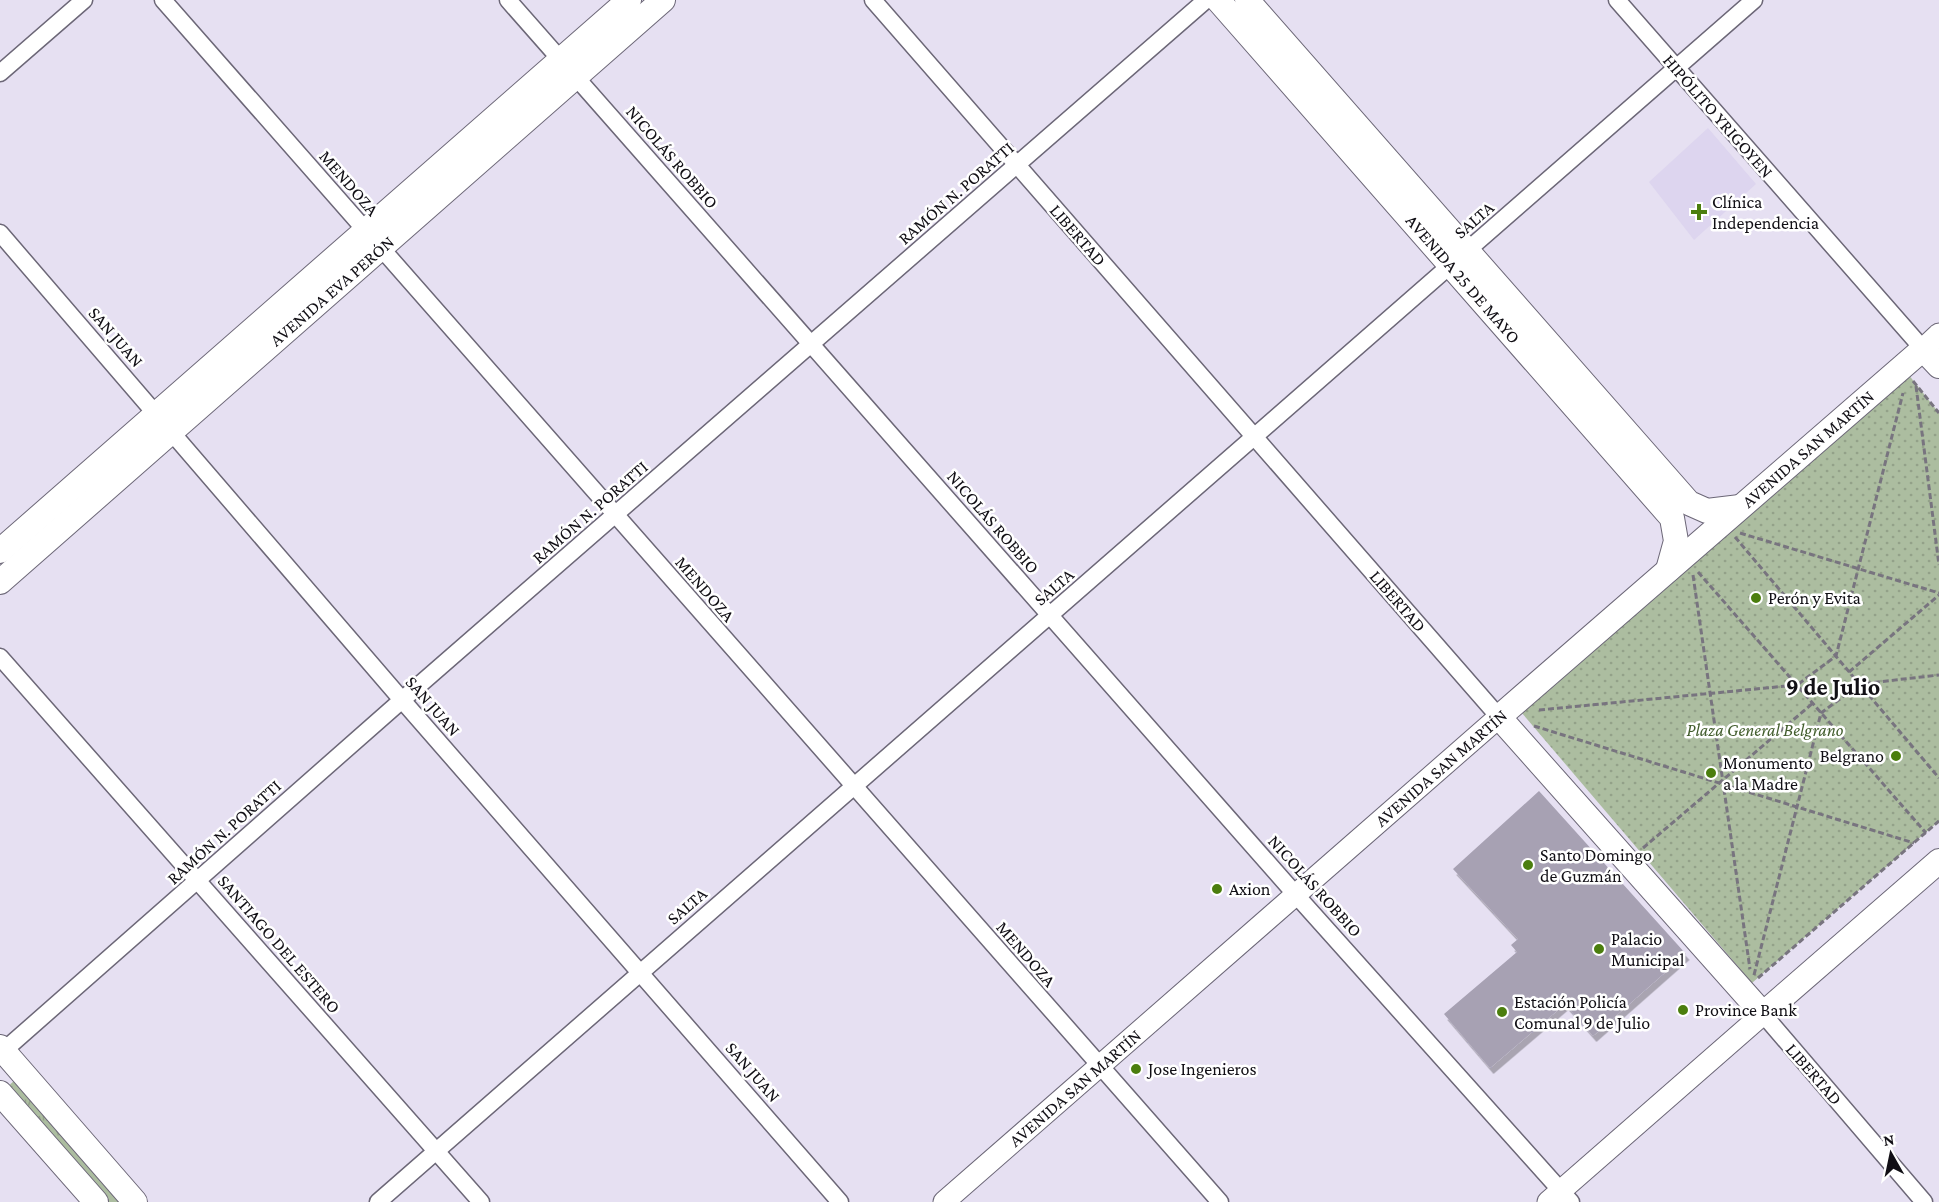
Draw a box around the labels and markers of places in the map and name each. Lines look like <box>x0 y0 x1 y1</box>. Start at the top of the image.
place label: Clínica Independencia <box>1712 192 1819 233</box>
marker: Clínica Independencia <box>1690 203 1708 221</box>
place label: Perón y Evita <box>1768 588 1861 608</box>
marker: Perón y Evita <box>1749 591 1763 605</box>
place label: Belgrano <box>1820 746 1884 766</box>
marker: Belgrano <box>1889 749 1903 763</box>
place label: Monumento a la Madre <box>1723 753 1813 794</box>
marker: Monumento a la Madre <box>1704 766 1718 780</box>
place label: Santo Domingo de Guzmán <box>1540 845 1652 886</box>
marker: Santo Domingo de Guzmán <box>1521 858 1535 872</box>
place label: Axion <box>1229 879 1271 899</box>
marker: Axion <box>1210 882 1224 896</box>
place label: Palacio Municipal <box>1611 929 1685 970</box>
marker: Palacio Municipal <box>1592 942 1606 956</box>
place label: Estación Policía Comunal 9 de Julio <box>1514 992 1650 1033</box>
place label: Province Bank <box>1695 1000 1797 1020</box>
marker: Province Bank <box>1676 1003 1690 1017</box>
marker: Estación Policía Comunal 9 de Julio <box>1495 1005 1509 1019</box>
place label: Jose Ingenieros <box>1146 1059 1257 1079</box>
marker: Jose Ingenieros <box>1129 1062 1143 1076</box>

